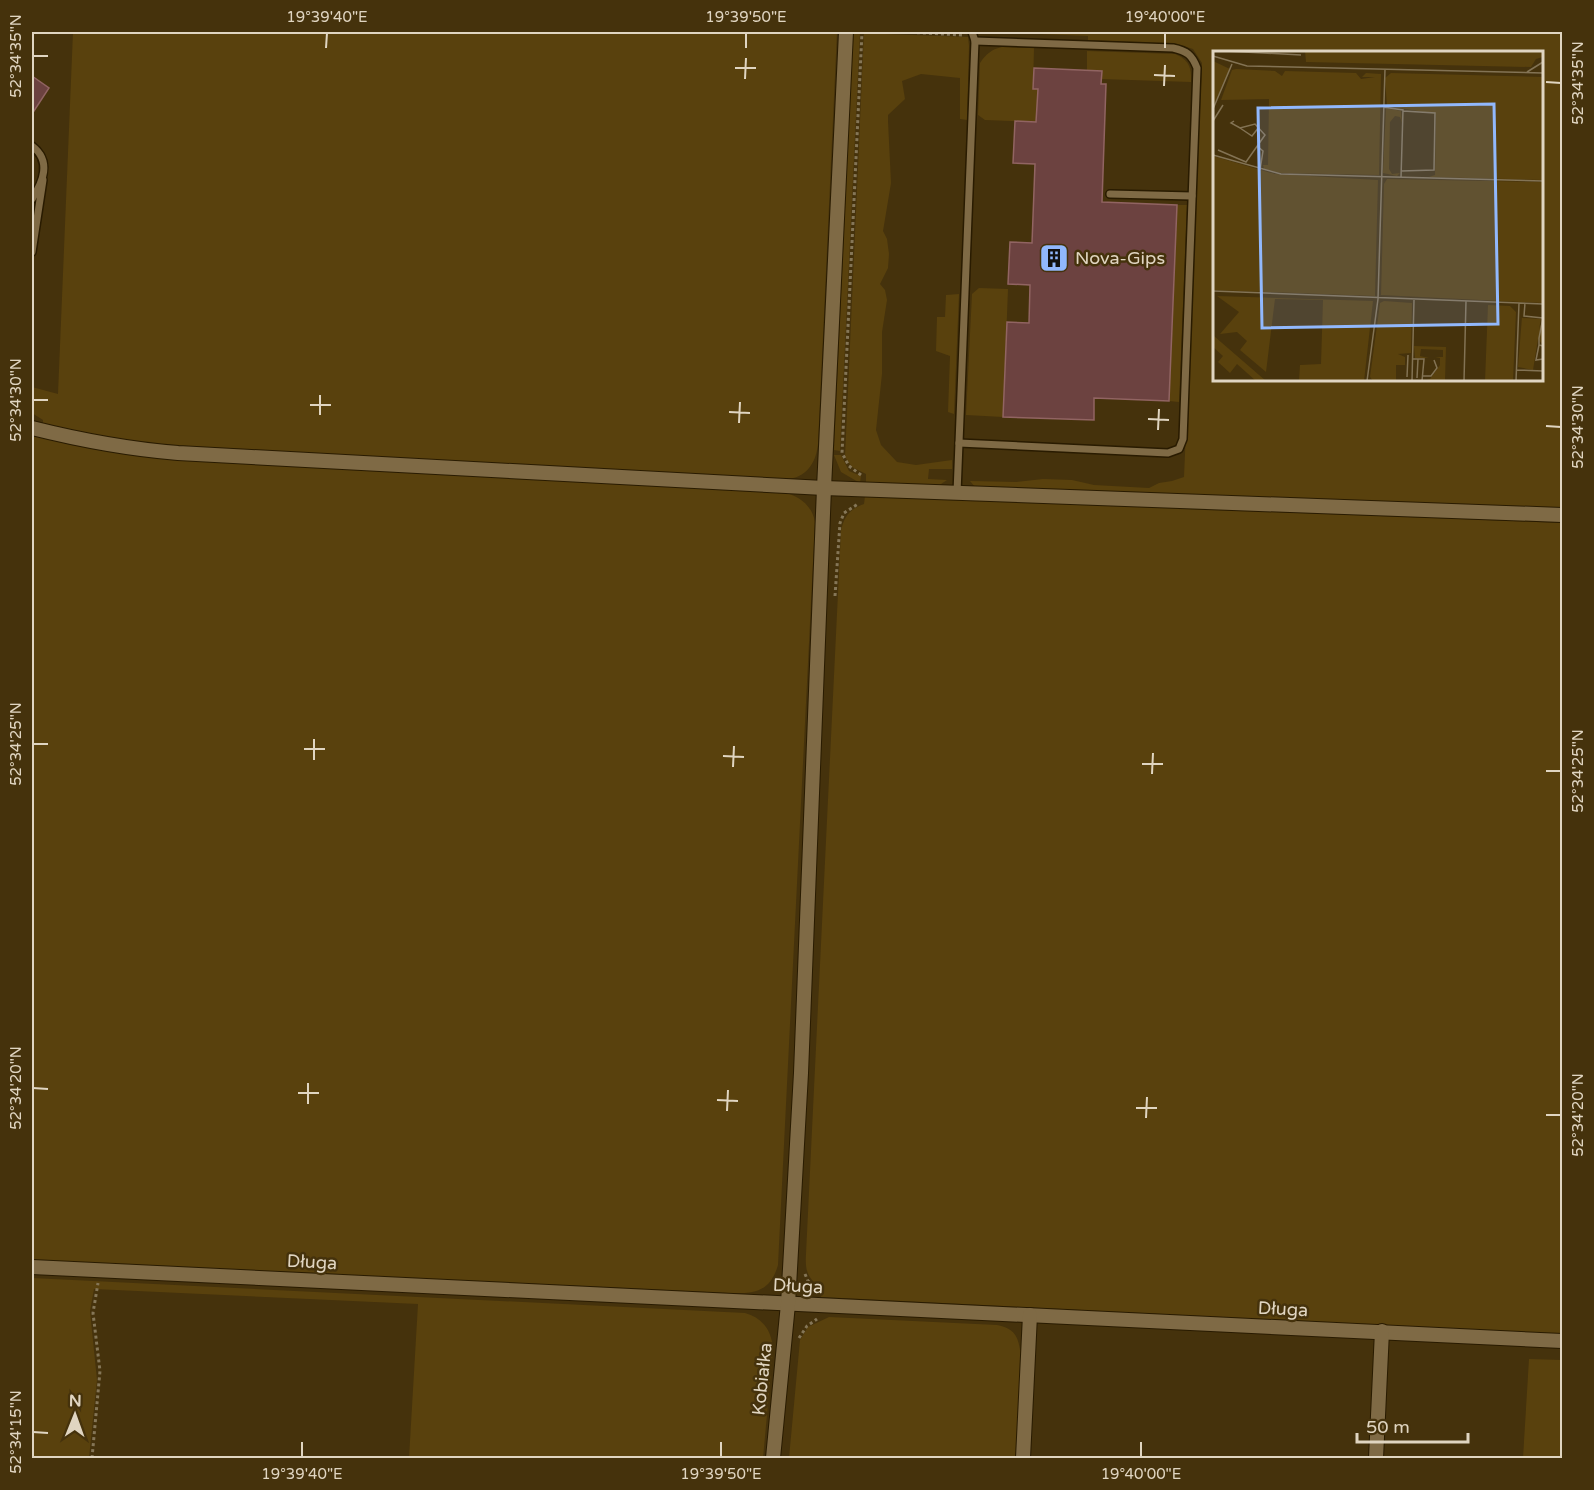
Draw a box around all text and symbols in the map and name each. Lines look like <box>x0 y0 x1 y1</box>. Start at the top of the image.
text: 19°39'40"E <box>286 8 368 26</box>
text: 19°39'50"E <box>705 8 787 26</box>
text: 19°40'00"E <box>1125 8 1205 26</box>
text: 52°34'35"N <box>7 14 25 98</box>
text: 52°34'35"N <box>1569 41 1587 125</box>
inset map <box>1213 51 1543 381</box>
building icon: Nova-Gips <box>1038 242 1070 274</box>
place label: Nova-Gips <box>1075 247 1165 269</box>
text: 52°34'30"N <box>7 358 25 442</box>
text: 52°34'30"N <box>1569 385 1587 469</box>
text: 52°34'25"N <box>7 702 25 786</box>
text: 52°34'25"N <box>1569 729 1587 813</box>
text: 52°34'20"N <box>7 1046 25 1130</box>
text: 52°34'20"N <box>1569 1073 1587 1157</box>
street label: Długa <box>286 1250 338 1274</box>
street label: Długa <box>772 1274 824 1298</box>
street label: Długa <box>1257 1297 1309 1321</box>
street label: Kobiałka <box>747 1341 777 1417</box>
north arrow <box>45 1385 105 1445</box>
text: 52°34'15"N <box>7 1390 25 1474</box>
text: N <box>69 1391 82 1411</box>
scale bar <box>1357 1406 1468 1444</box>
text: 50 m <box>1366 1416 1410 1438</box>
text: 19°39'40"E <box>261 1465 343 1483</box>
text: 19°39'50"E <box>680 1465 762 1483</box>
text: 19°40'00"E <box>1101 1465 1181 1483</box>

